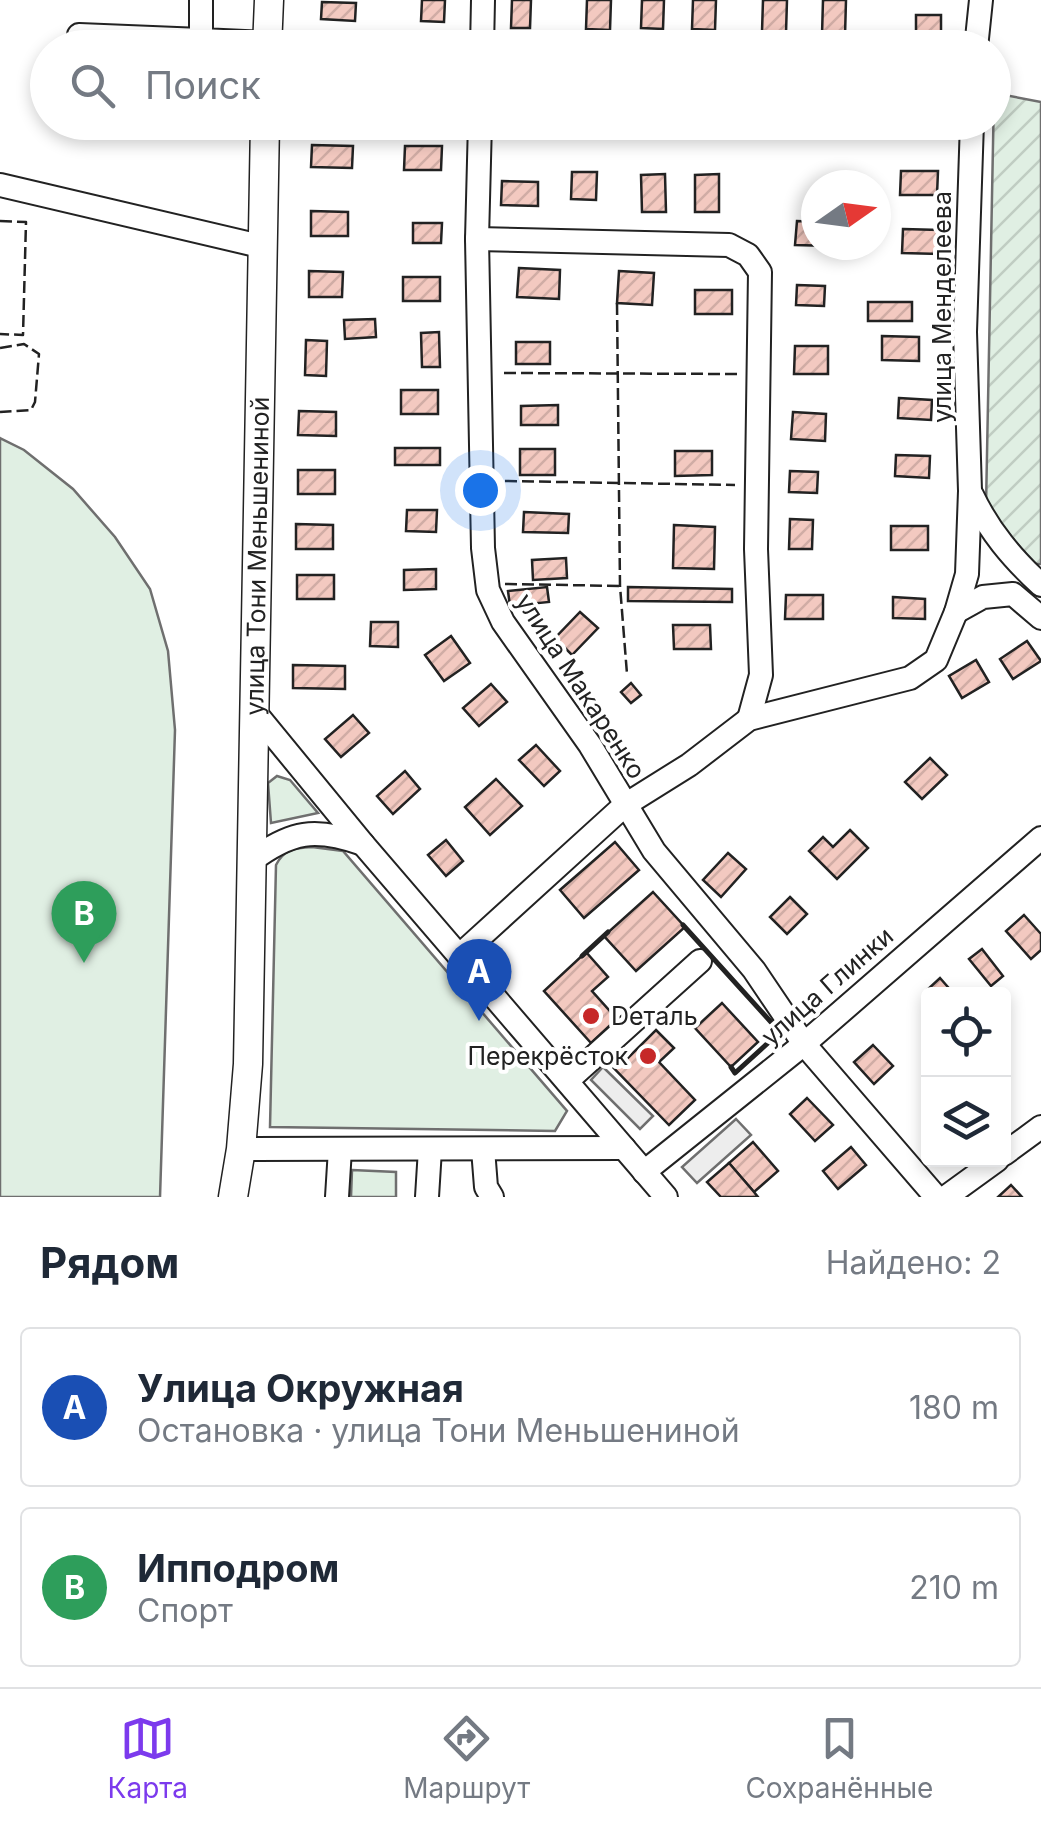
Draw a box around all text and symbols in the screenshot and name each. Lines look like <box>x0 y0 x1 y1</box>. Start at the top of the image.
search box <box>30 30 1011 140</box>
icon: search <box>65 58 120 113</box>
text: Поиск <box>145 62 261 108</box>
north arrow <box>801 170 891 260</box>
street label: улица Менделеева <box>927 191 957 423</box>
street label: улица Тони Меньшениной <box>239 396 275 716</box>
your location <box>455 465 506 516</box>
street label: улица Макаренко <box>510 588 652 784</box>
pin: B <box>52 880 116 963</box>
street label: улица Глинки <box>755 921 899 1051</box>
pin: A <box>446 938 512 1021</box>
map controls <box>921 987 1011 1167</box>
button: locate <box>921 987 1011 1077</box>
place label: Dеталь <box>611 1001 698 1031</box>
marker: Dеталь <box>580 1005 602 1027</box>
place label: Перекрёсток <box>467 1041 628 1071</box>
marker: Перекрёсток <box>637 1045 659 1067</box>
button: layers <box>921 1077 1011 1167</box>
text: Рядом <box>40 1237 179 1288</box>
text: Найдено: 2 <box>826 1243 1001 1282</box>
text: Улица Окружная <box>137 1365 464 1411</box>
text: A <box>63 1388 86 1427</box>
text: 180 m <box>909 1388 999 1427</box>
text: Остановка · улица Тони Меньшениной <box>137 1411 740 1450</box>
text: Ипподром <box>137 1545 339 1591</box>
text: B <box>64 1568 85 1607</box>
text: 210 m <box>909 1568 999 1607</box>
text: Спорт <box>137 1591 233 1630</box>
tab: Карта <box>108 1711 188 1805</box>
tab: Маршрут <box>403 1711 530 1805</box>
tab: Сохранённые <box>745 1711 933 1805</box>

